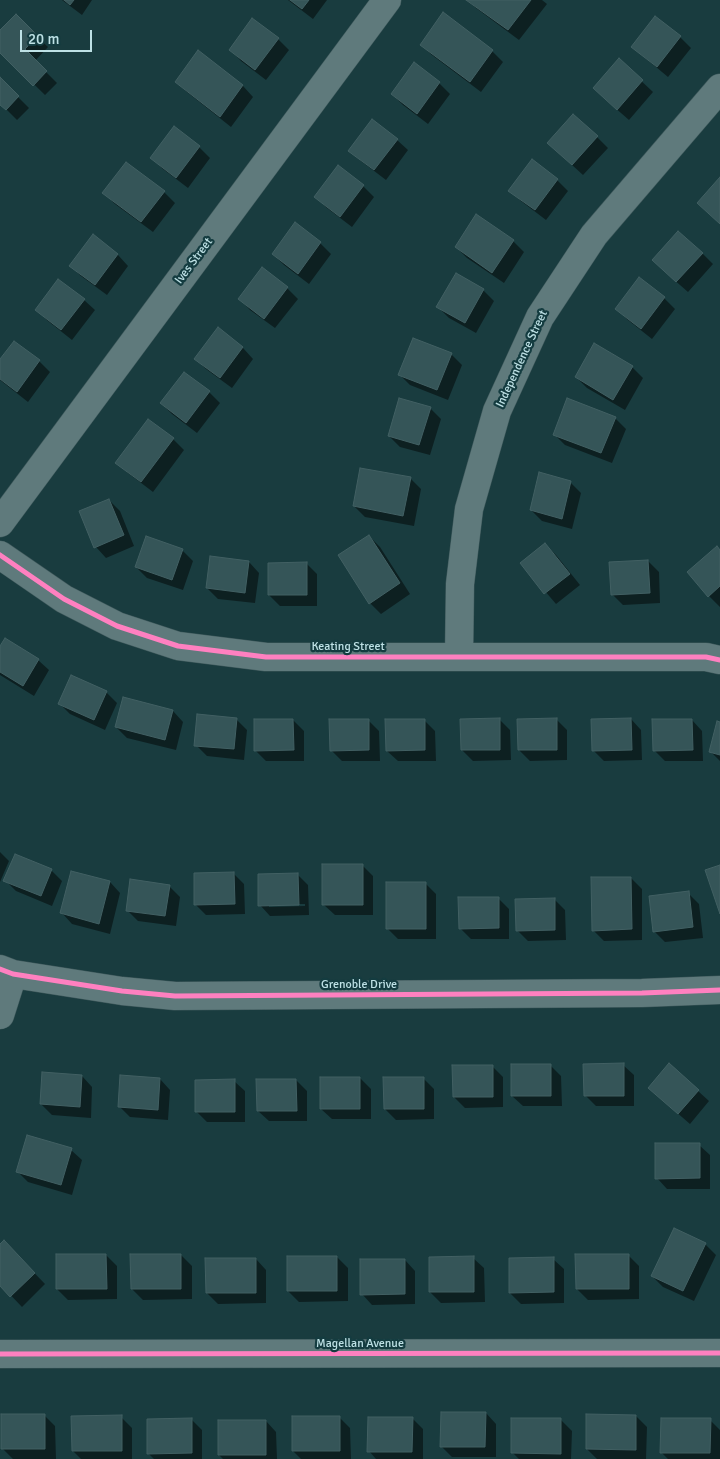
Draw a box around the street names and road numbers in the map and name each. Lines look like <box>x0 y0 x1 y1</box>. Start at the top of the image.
street label: Ives Street <box>172 235 216 287</box>
street label: Independence Street <box>493 308 551 410</box>
street label: Keating Street <box>311 640 385 654</box>
street label: Grenoble Drive <box>321 978 397 992</box>
street label: Magellan Avenue <box>316 1337 404 1351</box>

